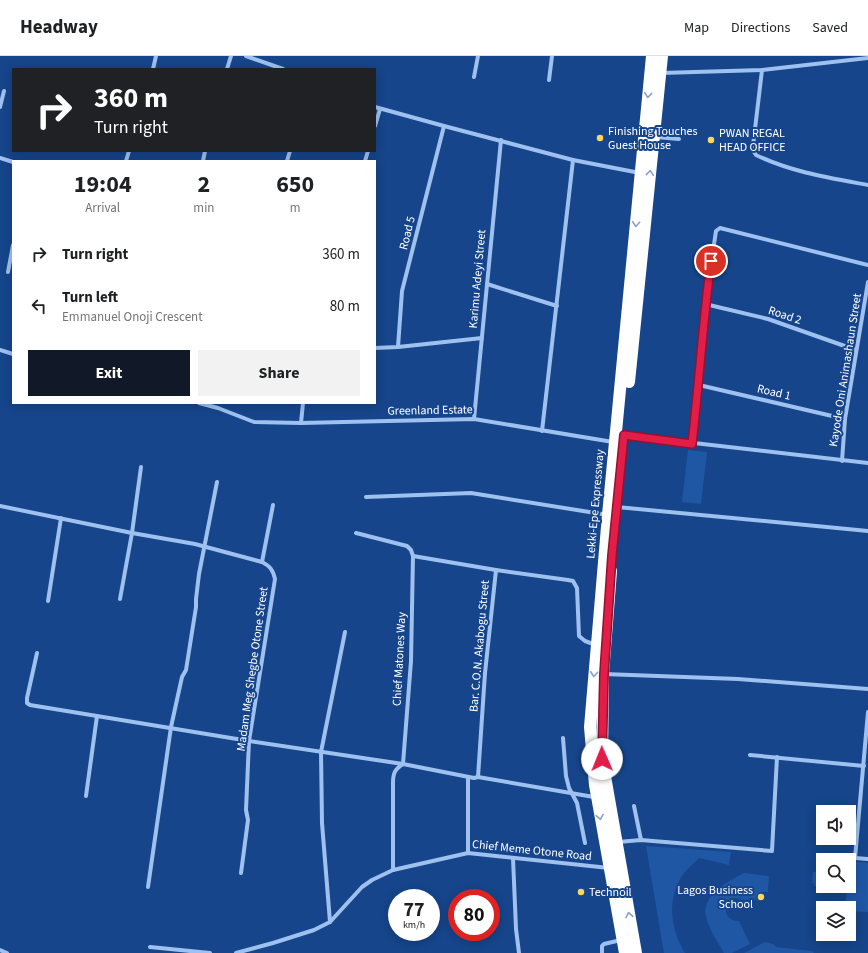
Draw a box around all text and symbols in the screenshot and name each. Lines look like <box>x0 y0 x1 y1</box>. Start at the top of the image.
text: Headway <box>20 14 98 41</box>
text: Map <box>684 18 709 38</box>
text: Directions <box>731 18 790 38</box>
text: Saved <box>812 18 848 38</box>
text: 360 m <box>94 78 168 118</box>
icon: right <box>28 84 80 136</box>
one-way arrow <box>644 92 653 98</box>
text: Turn right <box>94 115 168 140</box>
place label: Finishing Touches Guest House <box>608 123 698 154</box>
place label: PWAN REGAL HEAD OFFICE <box>719 125 786 156</box>
marker: Finishing Touches Guest House <box>595 133 605 143</box>
marker: PWAN REGAL HEAD OFFICE <box>706 135 716 145</box>
text: 19:04 <box>74 167 132 202</box>
text: 2 <box>198 167 210 202</box>
text: 650 <box>276 167 314 202</box>
one-way arrow <box>645 170 654 176</box>
text: Arrival <box>85 199 120 217</box>
text: min <box>193 199 214 217</box>
text: m <box>290 199 301 217</box>
street label: Road 5 <box>395 214 420 252</box>
one-way arrow <box>631 221 640 227</box>
street label: Karimu Adeyi Street <box>465 229 490 329</box>
icon: right <box>28 243 50 265</box>
text: Turn right <box>62 244 128 265</box>
text: 360 m <box>322 244 360 265</box>
pin <box>694 244 728 278</box>
icon: arrive <box>700 250 722 272</box>
text: Turn left <box>62 287 118 308</box>
street label: Kayode Oni Animashaun Street <box>825 292 866 448</box>
icon: left <box>28 295 50 317</box>
text: 80 m <box>330 296 360 317</box>
street label: Road 2 <box>766 302 804 329</box>
text: Emmanuel Onoji Crescent <box>62 308 203 326</box>
button: Exit <box>28 350 190 396</box>
button: Share <box>198 350 360 396</box>
street label: Road 1 <box>755 380 792 405</box>
street label: Greenland Estate <box>387 401 473 420</box>
street label: Lekki-Epe Expressway <box>582 448 609 559</box>
street label: Bar. C.O.N. Akabogu Street <box>465 579 494 713</box>
street label: Madam Meg Shegbe Otone Street <box>233 586 272 752</box>
street label: Chief Matones Way <box>389 611 410 706</box>
one-way arrow <box>589 671 598 677</box>
position arrow <box>581 738 623 780</box>
map controls <box>816 805 856 941</box>
button: sound <box>816 805 856 845</box>
one-way arrow <box>596 814 604 820</box>
street label: Chief Meme Otone Road <box>471 836 593 865</box>
button: search <box>816 853 856 893</box>
place label: Lagos Business School <box>677 882 753 913</box>
place label: Technoil <box>589 884 632 901</box>
marker: Technoil <box>576 887 586 897</box>
speed limit sign: 80 <box>448 889 500 941</box>
marker: Lagos Business School <box>756 892 766 902</box>
text: 77 <box>403 896 425 924</box>
button: layers <box>816 901 856 941</box>
one-way arrow <box>625 911 634 918</box>
text: km/h <box>403 918 425 932</box>

